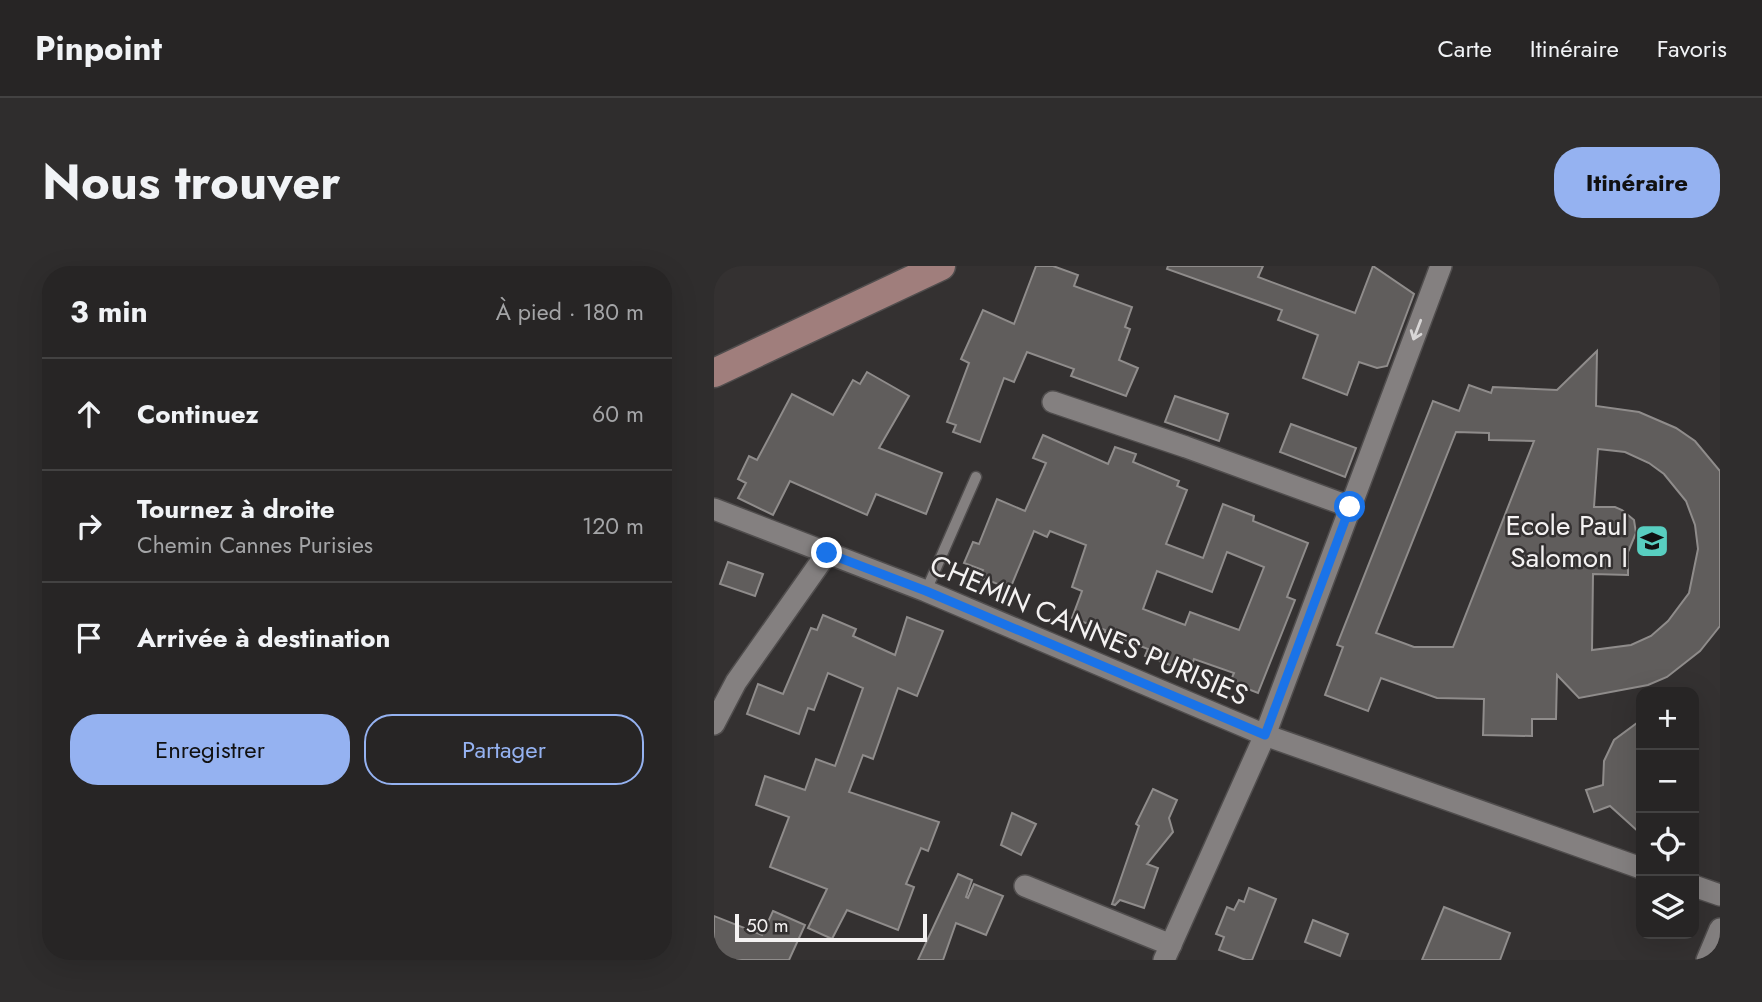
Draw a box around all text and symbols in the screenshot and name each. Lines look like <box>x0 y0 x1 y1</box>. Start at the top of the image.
text: Pinpoint <box>35 25 162 72</box>
text: Carte <box>1437 31 1492 66</box>
text: Itinéraire <box>1530 31 1619 66</box>
text: Favoris <box>1657 31 1727 66</box>
text: Nous trouver <box>42 147 340 217</box>
button: Itinéraire <box>1554 147 1720 218</box>
text: 3 min <box>70 290 148 333</box>
text: À pied · 180 m <box>496 295 644 329</box>
one-way arrow <box>1410 318 1422 340</box>
icon: ahead <box>70 395 108 433</box>
text: Continuez <box>137 395 259 433</box>
text: 60 m <box>592 397 644 431</box>
text: Tournez à droite <box>137 490 335 528</box>
route start <box>1334 491 1365 522</box>
place label: Ecole Paul Salomon I <box>1506 505 1628 578</box>
icon: right <box>70 507 108 545</box>
text: 120 m <box>582 509 644 543</box>
school or university icon: Ecole Paul Salomon I <box>1633 522 1671 560</box>
text: Chemin Cannes Purisies <box>137 528 373 562</box>
route end <box>811 537 842 568</box>
street label: CHEMIN CANNES PURISIES <box>923 544 1255 716</box>
icon: arrive <box>70 619 108 657</box>
text: Arrivée à destination <box>137 619 390 657</box>
map controls <box>1636 687 1699 939</box>
button: + <box>1636 687 1699 750</box>
button: Enregistrer <box>70 714 350 785</box>
button: Partager <box>364 714 644 785</box>
button: − <box>1636 750 1699 813</box>
button: locate <box>1636 813 1699 876</box>
button: layers <box>1636 876 1699 939</box>
scale bar <box>735 911 928 943</box>
text: 50 m <box>746 912 789 939</box>

